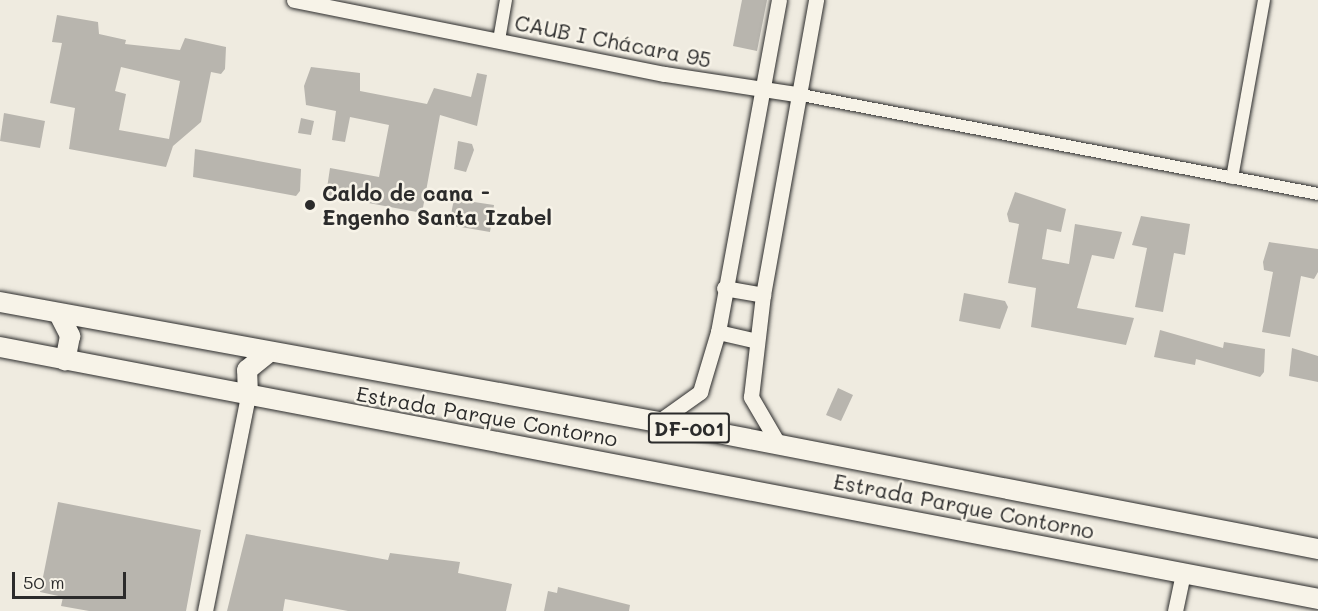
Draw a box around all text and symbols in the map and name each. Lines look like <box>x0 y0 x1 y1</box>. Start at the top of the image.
street label: CAUB I Chácara 95 <box>513 10 713 72</box>
place label: Caldo de cana - Engenho Santa Izabel <box>322 180 552 230</box>
marker: Caldo de cana - Engenho Santa Izabel <box>303 198 317 212</box>
street label: Estrada Parque Contorno <box>354 381 620 451</box>
road number: DF-001 <box>647 411 731 445</box>
street label: Estrada Parque Contorno <box>832 468 1096 544</box>
scale bar <box>15 560 129 598</box>
text: 50 m <box>23 570 65 594</box>

